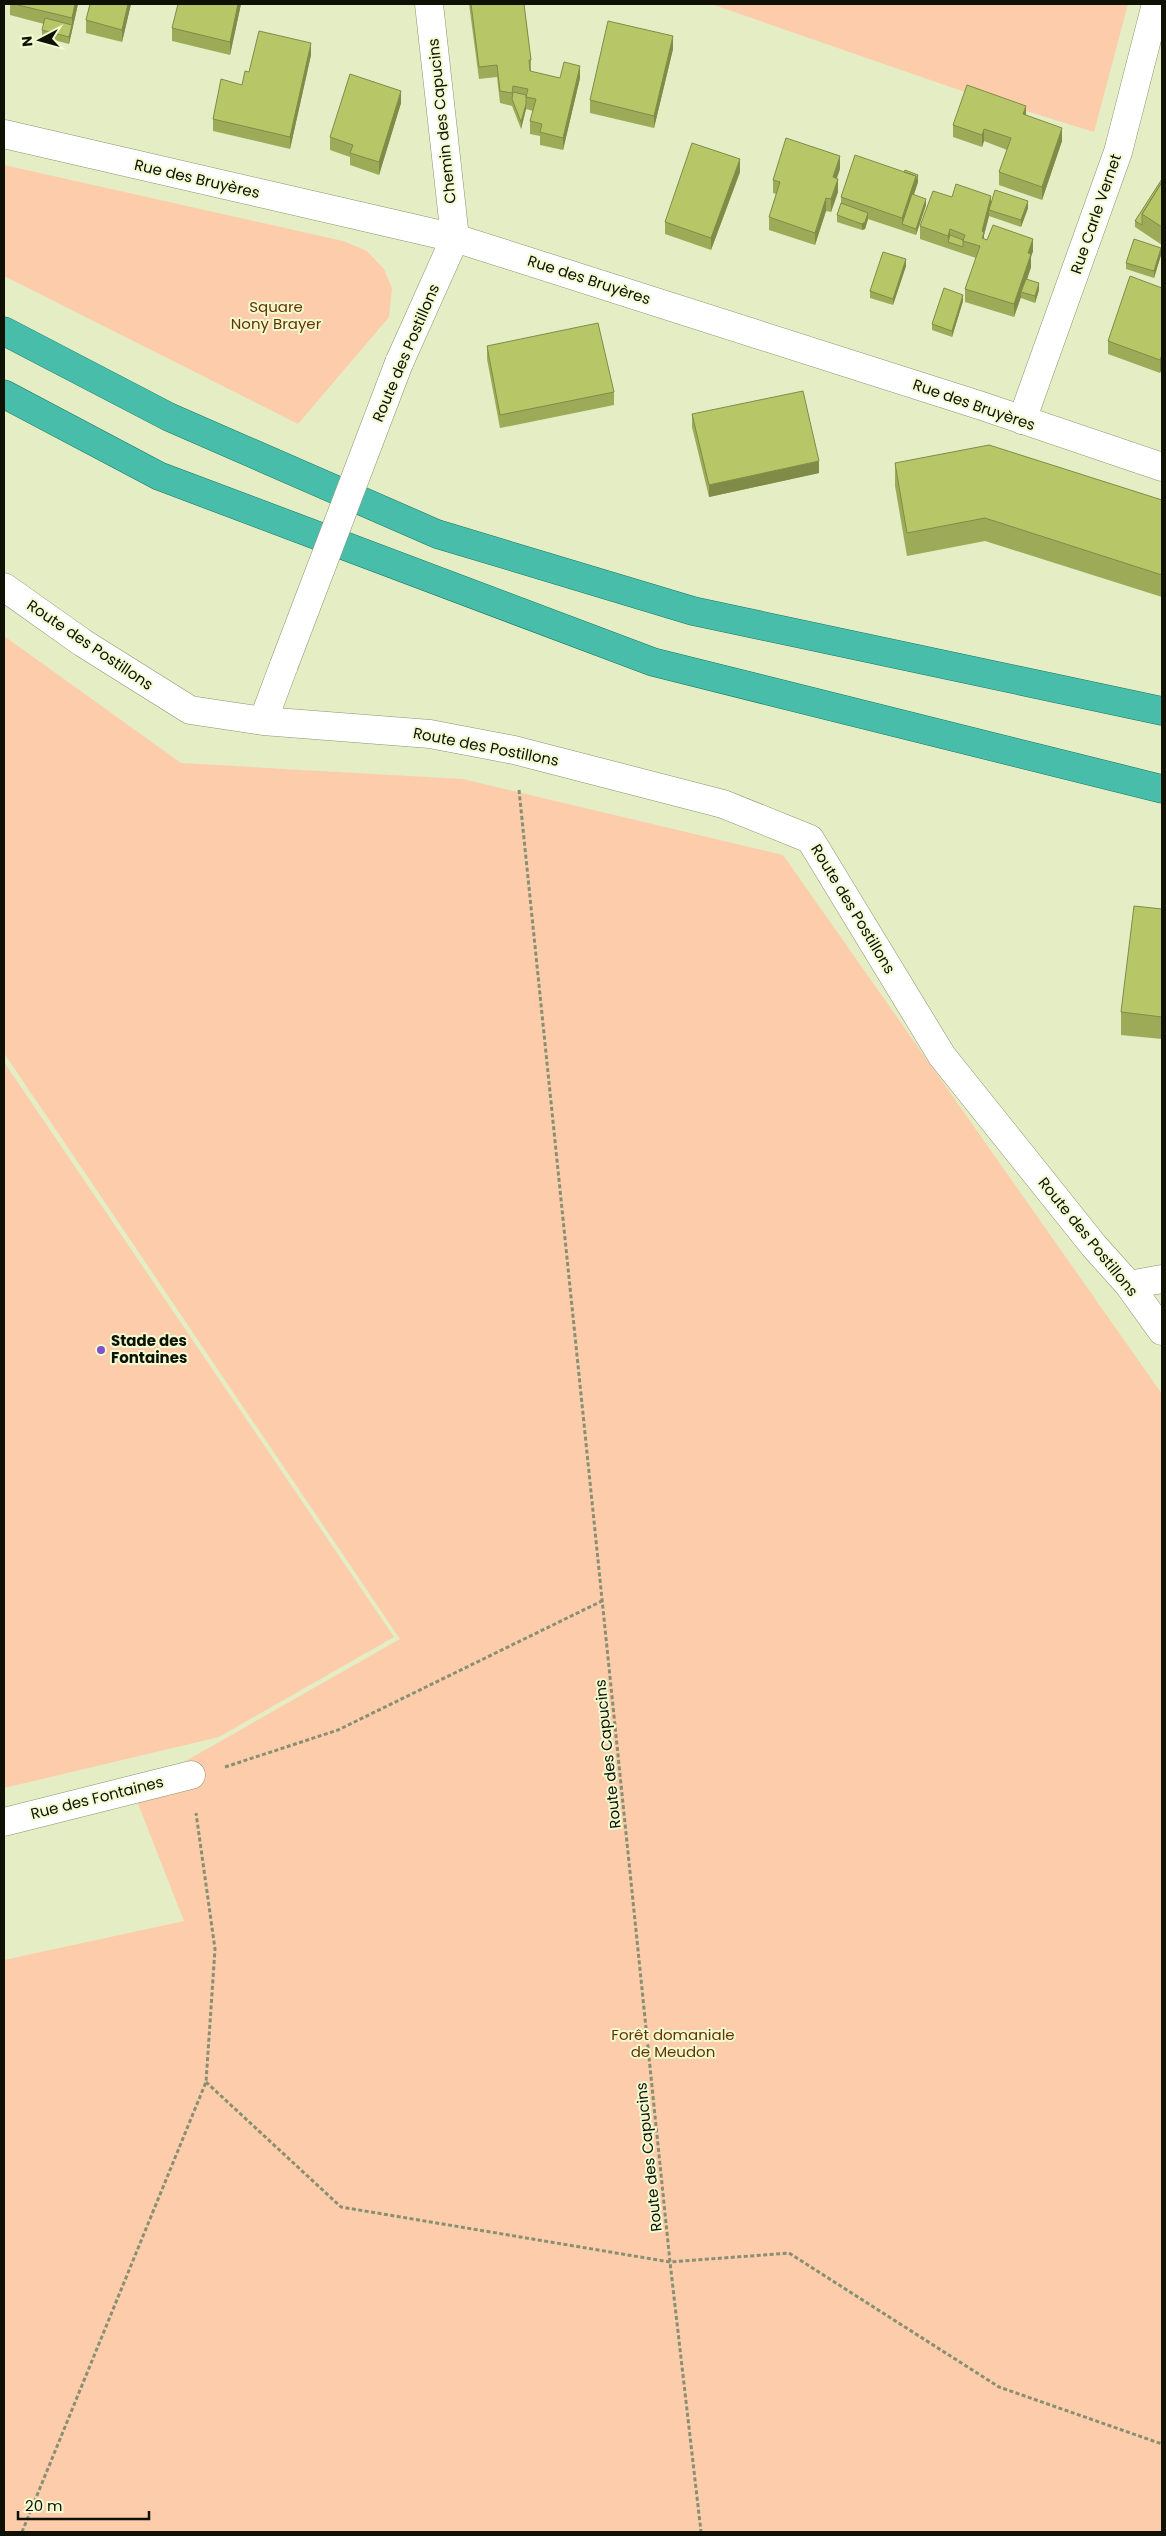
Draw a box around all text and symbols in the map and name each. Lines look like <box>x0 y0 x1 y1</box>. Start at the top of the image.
north arrow <box>15 15 65 65</box>
text: N <box>17 35 38 48</box>
street label: Chemin des Capucins <box>422 37 461 205</box>
street label: Rue Carle Vernet <box>1065 151 1126 277</box>
street label: Rue des Bruyères <box>132 154 262 203</box>
street label: Rue des Bruyères <box>525 250 653 309</box>
street label: Route des Postillons <box>367 280 444 425</box>
park label: Square Nony Brayer <box>231 296 322 334</box>
street label: Rue des Bruyères <box>910 374 1038 435</box>
street label: Route des Postillons <box>23 594 158 695</box>
street label: Route des Postillons <box>411 722 561 771</box>
street label: Route des Postillons <box>806 840 901 978</box>
street label: Route des Postillons <box>1034 1173 1143 1301</box>
place label: Stade des Fontaines <box>111 1330 187 1368</box>
marker: Stade des Fontaines <box>95 1344 107 1356</box>
street label: Route des Capucins <box>589 1678 626 1830</box>
street label: Rue des Fontaines <box>28 1771 166 1824</box>
park label: Forêt domaniale de Meudon <box>611 2024 735 2062</box>
street label: Route des Capucins <box>630 2081 667 2233</box>
scale bar <box>18 2488 149 2520</box>
text: 20 m <box>25 2495 63 2516</box>

